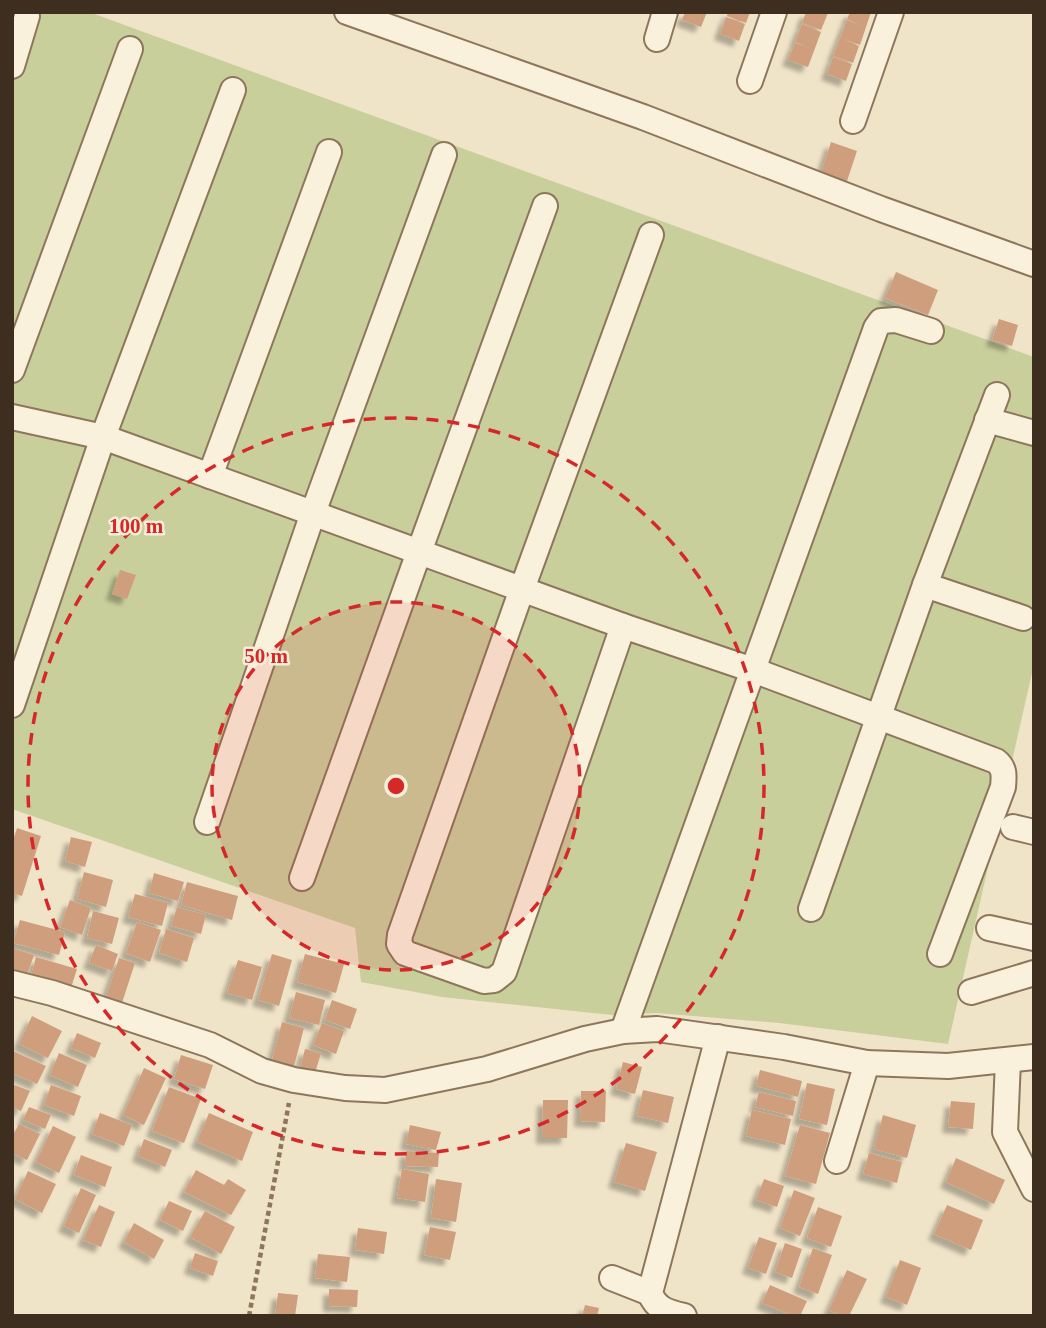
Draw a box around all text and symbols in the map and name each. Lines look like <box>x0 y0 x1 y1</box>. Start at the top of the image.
text: 100 m <box>109 514 164 538</box>
text: 50 m <box>244 644 288 668</box>
centre of rings <box>384 774 408 798</box>

